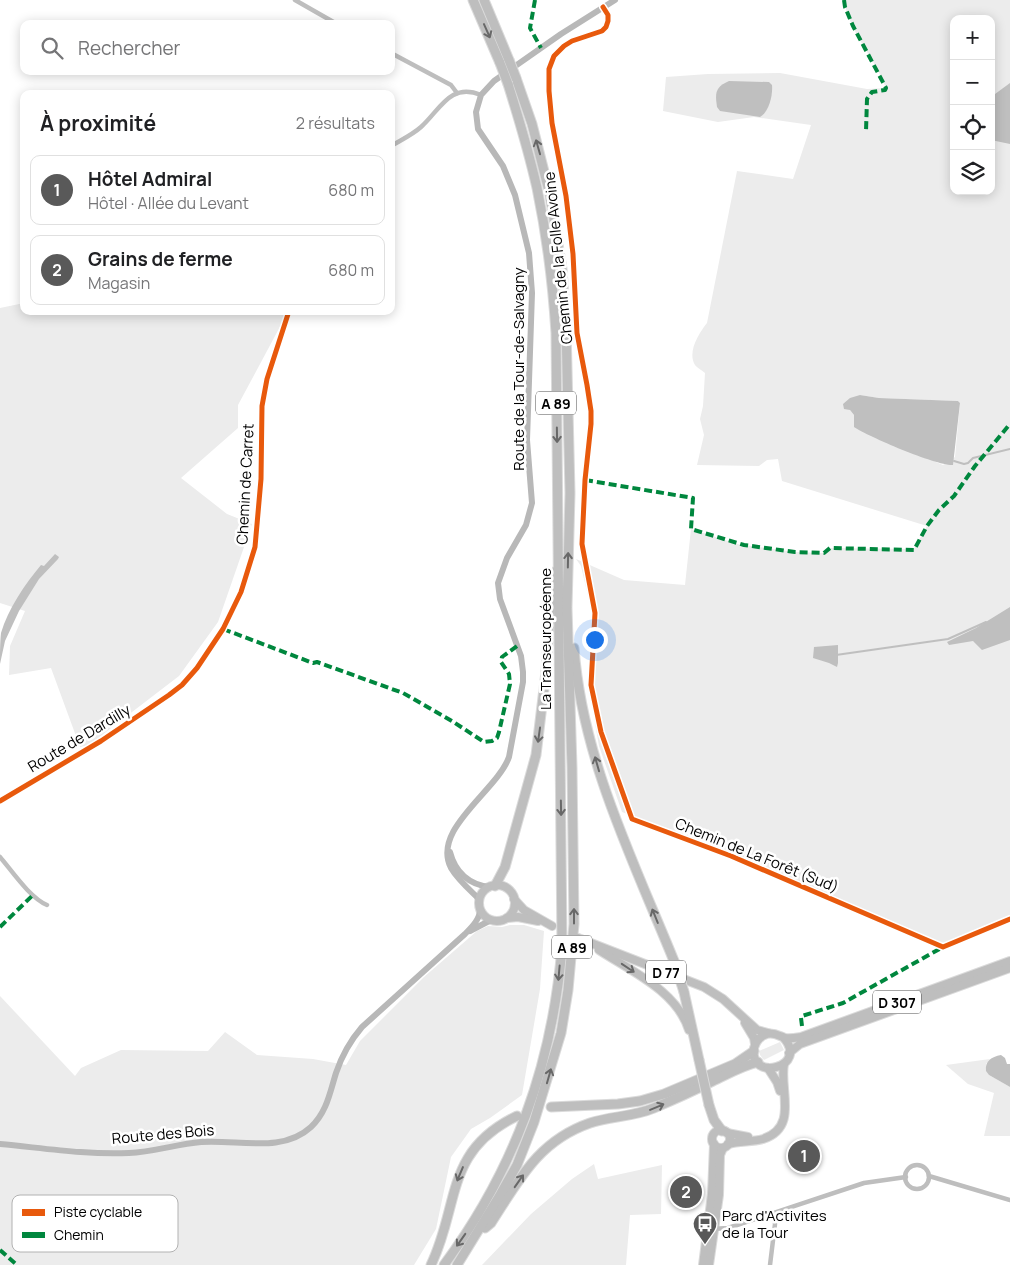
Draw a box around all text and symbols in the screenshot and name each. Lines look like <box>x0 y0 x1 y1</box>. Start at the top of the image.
map controls <box>950 15 995 195</box>
button: + <box>950 15 995 60</box>
search box <box>20 20 395 75</box>
one-way arrow <box>482 23 492 38</box>
icon: search <box>38 34 66 62</box>
text: Rechercher <box>78 35 180 61</box>
button: − <box>950 60 995 105</box>
button: locate <box>950 105 995 150</box>
text: À proximité <box>40 109 156 137</box>
text: 2 résultats <box>296 112 375 134</box>
one-way arrow <box>533 139 542 155</box>
button: layers <box>950 150 995 195</box>
text: Hôtel Admiral <box>88 166 212 192</box>
street label: Chemin de la Folle Avoine <box>538 171 577 345</box>
text: 1 <box>53 179 61 201</box>
text: 680 m <box>328 179 374 201</box>
text: Hôtel · Allée du Levant <box>88 192 249 214</box>
text: Grains de ferme <box>88 246 233 272</box>
text: 2 <box>52 259 62 281</box>
text: 680 m <box>328 259 374 281</box>
street label: Route de la Tour-de-Salvagny <box>508 267 529 471</box>
text: Magasin <box>88 272 150 294</box>
road number: A 89 <box>536 392 576 414</box>
street label: Chemin de Carret <box>231 423 259 545</box>
one-way arrow <box>552 426 562 442</box>
one-way arrow <box>564 552 573 568</box>
street label: La Transeuropéenne <box>535 568 556 710</box>
your location <box>582 627 608 653</box>
street label: Route de Dardilly <box>24 699 134 777</box>
one-way arrow <box>534 726 544 742</box>
one-way arrow <box>591 757 601 773</box>
one-way arrow <box>556 799 566 815</box>
street label: Chemin de La Forêt (Sud) <box>672 813 842 897</box>
one-way arrow <box>569 908 578 924</box>
one-way arrow <box>650 909 660 924</box>
road number: A 89 <box>552 936 592 959</box>
road number: D 77 <box>646 960 686 984</box>
one-way arrow <box>621 963 635 973</box>
one-way arrow <box>555 965 564 981</box>
road number: D 307 <box>873 990 921 1014</box>
one-way arrow <box>544 1068 554 1084</box>
one-way arrow <box>649 1101 664 1111</box>
street label: Route des Bois <box>111 1119 215 1149</box>
pin: 1 <box>788 1137 820 1175</box>
one-way arrow <box>454 1166 464 1181</box>
pin: 2 <box>670 1173 702 1211</box>
one-way arrow <box>514 1174 524 1188</box>
legend <box>12 1195 178 1252</box>
text: Piste cyclable <box>54 1202 142 1221</box>
place label: Parc d'Activites de la Tour <box>722 1205 827 1243</box>
bus stop icon: Parc d'Activites de la Tour <box>692 1211 718 1245</box>
text: Chemin <box>54 1225 104 1244</box>
one-way arrow <box>456 1233 466 1247</box>

